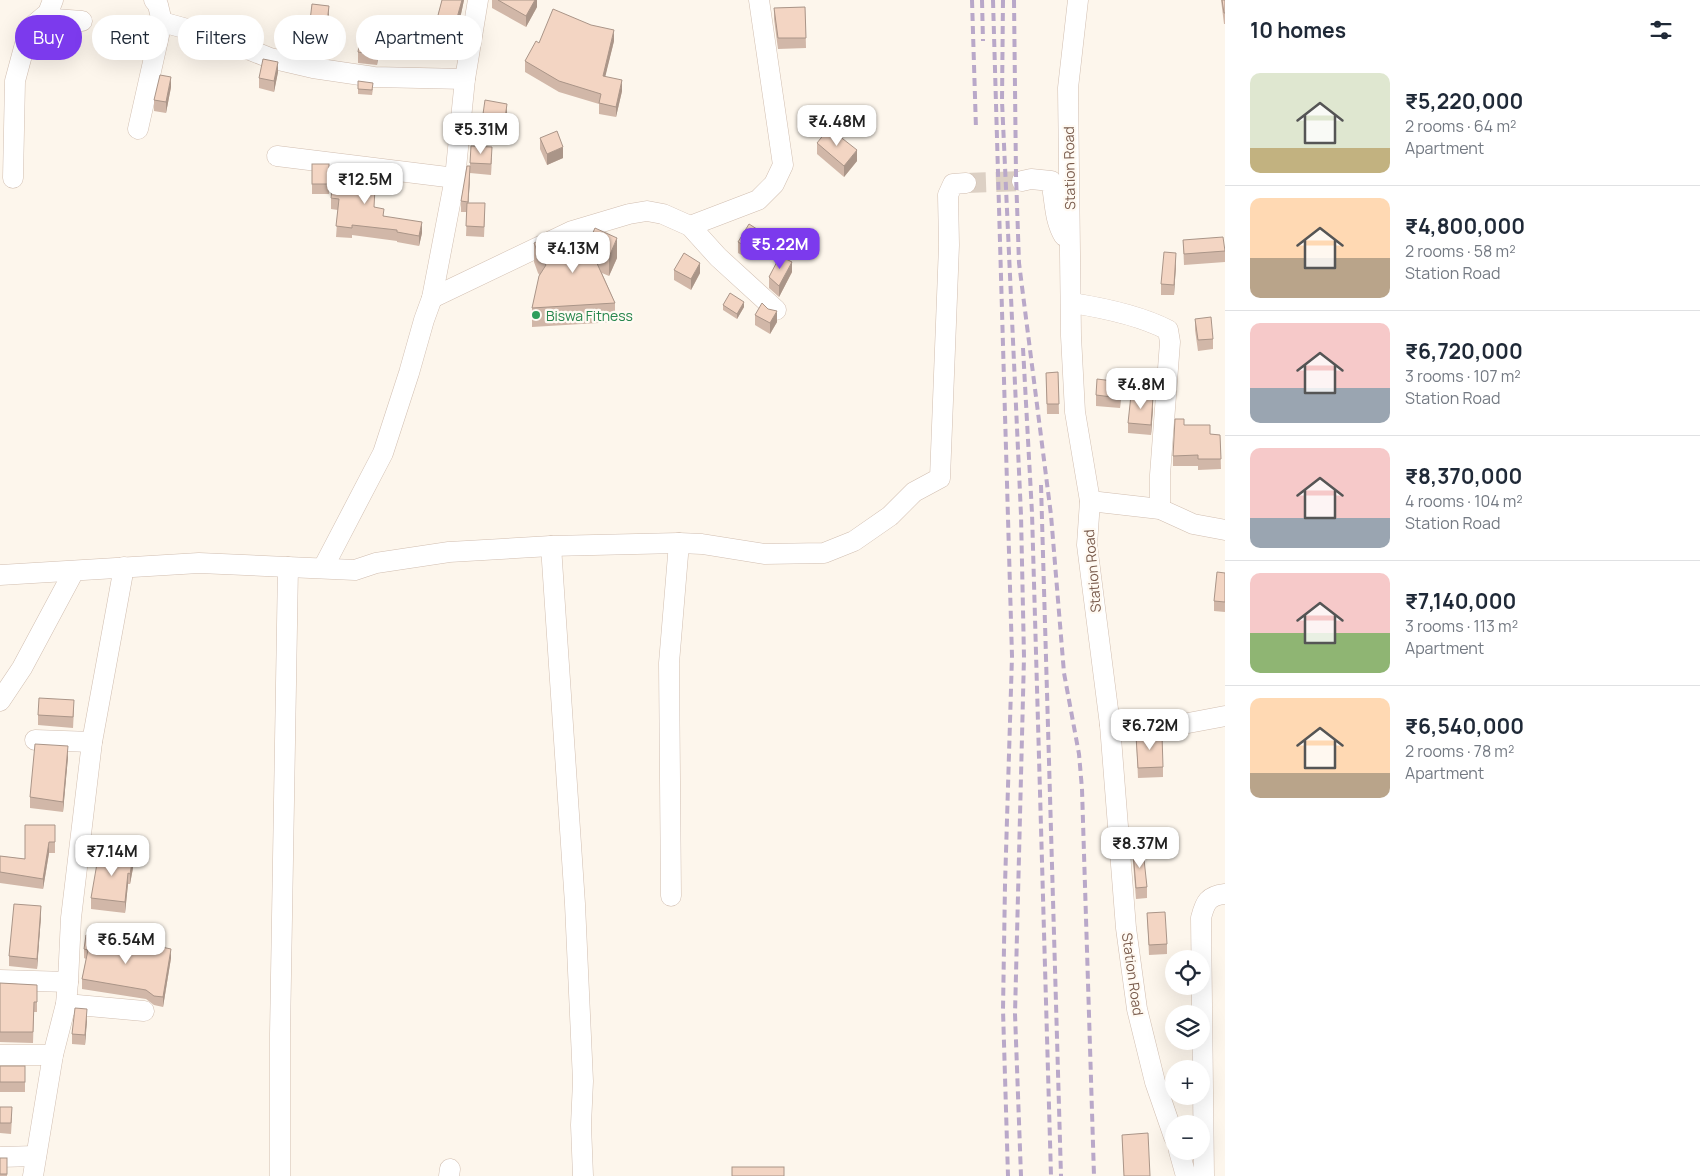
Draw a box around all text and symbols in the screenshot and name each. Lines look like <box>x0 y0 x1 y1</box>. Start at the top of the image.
chip: Buy <box>15 15 82 60</box>
chip: Rent <box>92 15 168 60</box>
chip: Filters <box>178 15 264 60</box>
chip: New <box>274 15 346 60</box>
chip: Apartment <box>356 15 482 60</box>
text: 10 homes <box>1250 16 1346 44</box>
icon: filters <box>1647 16 1675 44</box>
text: ₹5,220,000 <box>1405 87 1523 115</box>
icon: home <box>1290 93 1350 153</box>
pin: ₹4.48M <box>796 104 878 147</box>
text: ₹4.48M <box>808 110 866 132</box>
pin: ₹5.31M <box>440 112 522 155</box>
text: 2 rooms · 64 m² <box>1405 115 1516 137</box>
text: ₹5.31M <box>454 118 508 140</box>
street label: Station Road <box>1059 126 1079 210</box>
text: Apartment <box>1405 137 1484 159</box>
pin: ₹12.5M <box>324 162 406 205</box>
text: ₹12.5M <box>338 168 392 190</box>
text: ₹4,800,000 <box>1405 212 1525 240</box>
icon: home <box>1290 218 1350 278</box>
pin: ₹5.22M <box>739 228 821 270</box>
pin: ₹4.13M <box>532 232 614 274</box>
text: ₹5.22M <box>752 233 808 255</box>
text: ₹4.13M <box>547 237 599 259</box>
text: 2 rooms · 58 m² <box>1405 240 1516 262</box>
text: Station Road <box>1405 262 1500 284</box>
place label: Biswa Fitness <box>546 306 633 325</box>
marker: Biswa Fitness <box>530 309 542 321</box>
text: ₹6,720,000 <box>1405 337 1523 365</box>
icon: home <box>1290 343 1350 403</box>
text: 3 rooms · 107 m² <box>1405 365 1521 387</box>
pin: ₹4.8M <box>1106 368 1176 410</box>
text: ₹4.8M <box>1117 373 1165 395</box>
text: Station Road <box>1405 387 1500 409</box>
text: ₹8,370,000 <box>1405 462 1522 490</box>
icon: home <box>1290 468 1350 528</box>
text: 4 rooms · 104 m² <box>1405 490 1523 512</box>
text: Station Road <box>1405 512 1500 534</box>
street label: Station Road <box>1079 529 1105 613</box>
text: ₹7,140,000 <box>1405 587 1516 615</box>
icon: home <box>1290 593 1350 653</box>
text: 3 rooms · 113 m² <box>1405 615 1518 637</box>
text: Apartment <box>1405 637 1484 659</box>
pin: ₹6.72M <box>1109 708 1191 751</box>
text: ₹6,540,000 <box>1405 712 1524 740</box>
text: ₹6.72M <box>1122 714 1178 736</box>
icon: home <box>1290 718 1350 778</box>
text: 2 rooms · 78 m² <box>1405 740 1514 762</box>
text: Apartment <box>1405 762 1484 784</box>
pin: ₹8.37M <box>1099 826 1181 869</box>
text: ₹8.37M <box>1112 832 1168 854</box>
pin: ₹7.14M <box>71 834 153 877</box>
text: ₹7.14M <box>86 840 138 862</box>
pin: ₹6.54M <box>85 922 167 965</box>
text: ₹6.54M <box>97 928 155 950</box>
street label: Station Road <box>1118 931 1148 1017</box>
map controls <box>1165 950 1210 1160</box>
button: locate <box>1165 950 1210 995</box>
button: layers <box>1165 1005 1210 1050</box>
button: + <box>1165 1060 1210 1105</box>
button: − <box>1165 1115 1210 1160</box>

